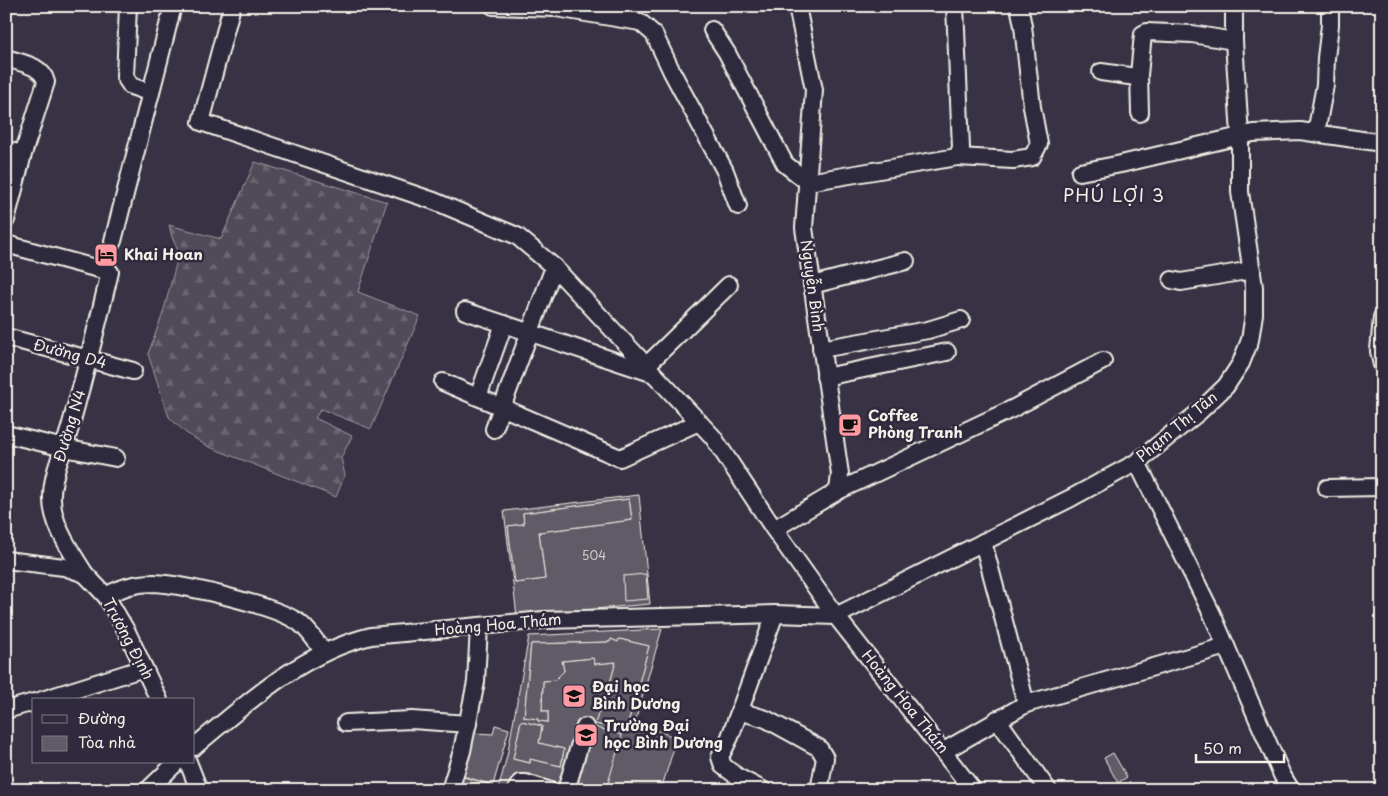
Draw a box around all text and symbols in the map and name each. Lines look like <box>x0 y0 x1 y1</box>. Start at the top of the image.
district label: PHÚ LỢI 3 <box>1063 181 1165 208</box>
street label: Nguyễn Bình <box>796 238 831 333</box>
hotel icon: Khai Hoan <box>93 242 119 268</box>
place label: Khai Hoan <box>124 242 203 265</box>
street label: Đường D4 <box>31 332 110 373</box>
street label: Phạm Thị Tân <box>1131 385 1222 467</box>
street label: Đường N4 <box>47 386 91 465</box>
place label: Coffee Phòng Tranh <box>868 403 963 443</box>
cafe icon: Coffee Phòng Tranh <box>837 412 863 438</box>
house number: 504 <box>582 546 606 564</box>
street label: Trương Định <box>98 593 161 683</box>
street label: Hoàng Hoa Thám <box>433 606 562 641</box>
street label: Hoàng Hoa Thám <box>857 644 955 758</box>
place label: Đại học Bình Dương <box>592 674 680 714</box>
school or university icon: Đại học Bình Dương <box>561 683 587 709</box>
legend <box>32 698 195 764</box>
text: Đường <box>78 706 126 729</box>
place label: Trường Đại học Bình Dương <box>604 713 723 753</box>
school or university icon: Trường Đại học Bình Dương <box>573 722 599 748</box>
text: Tòa nhà <box>78 730 136 753</box>
scale bar <box>1196 731 1283 763</box>
text: 50 m <box>1203 736 1242 759</box>

